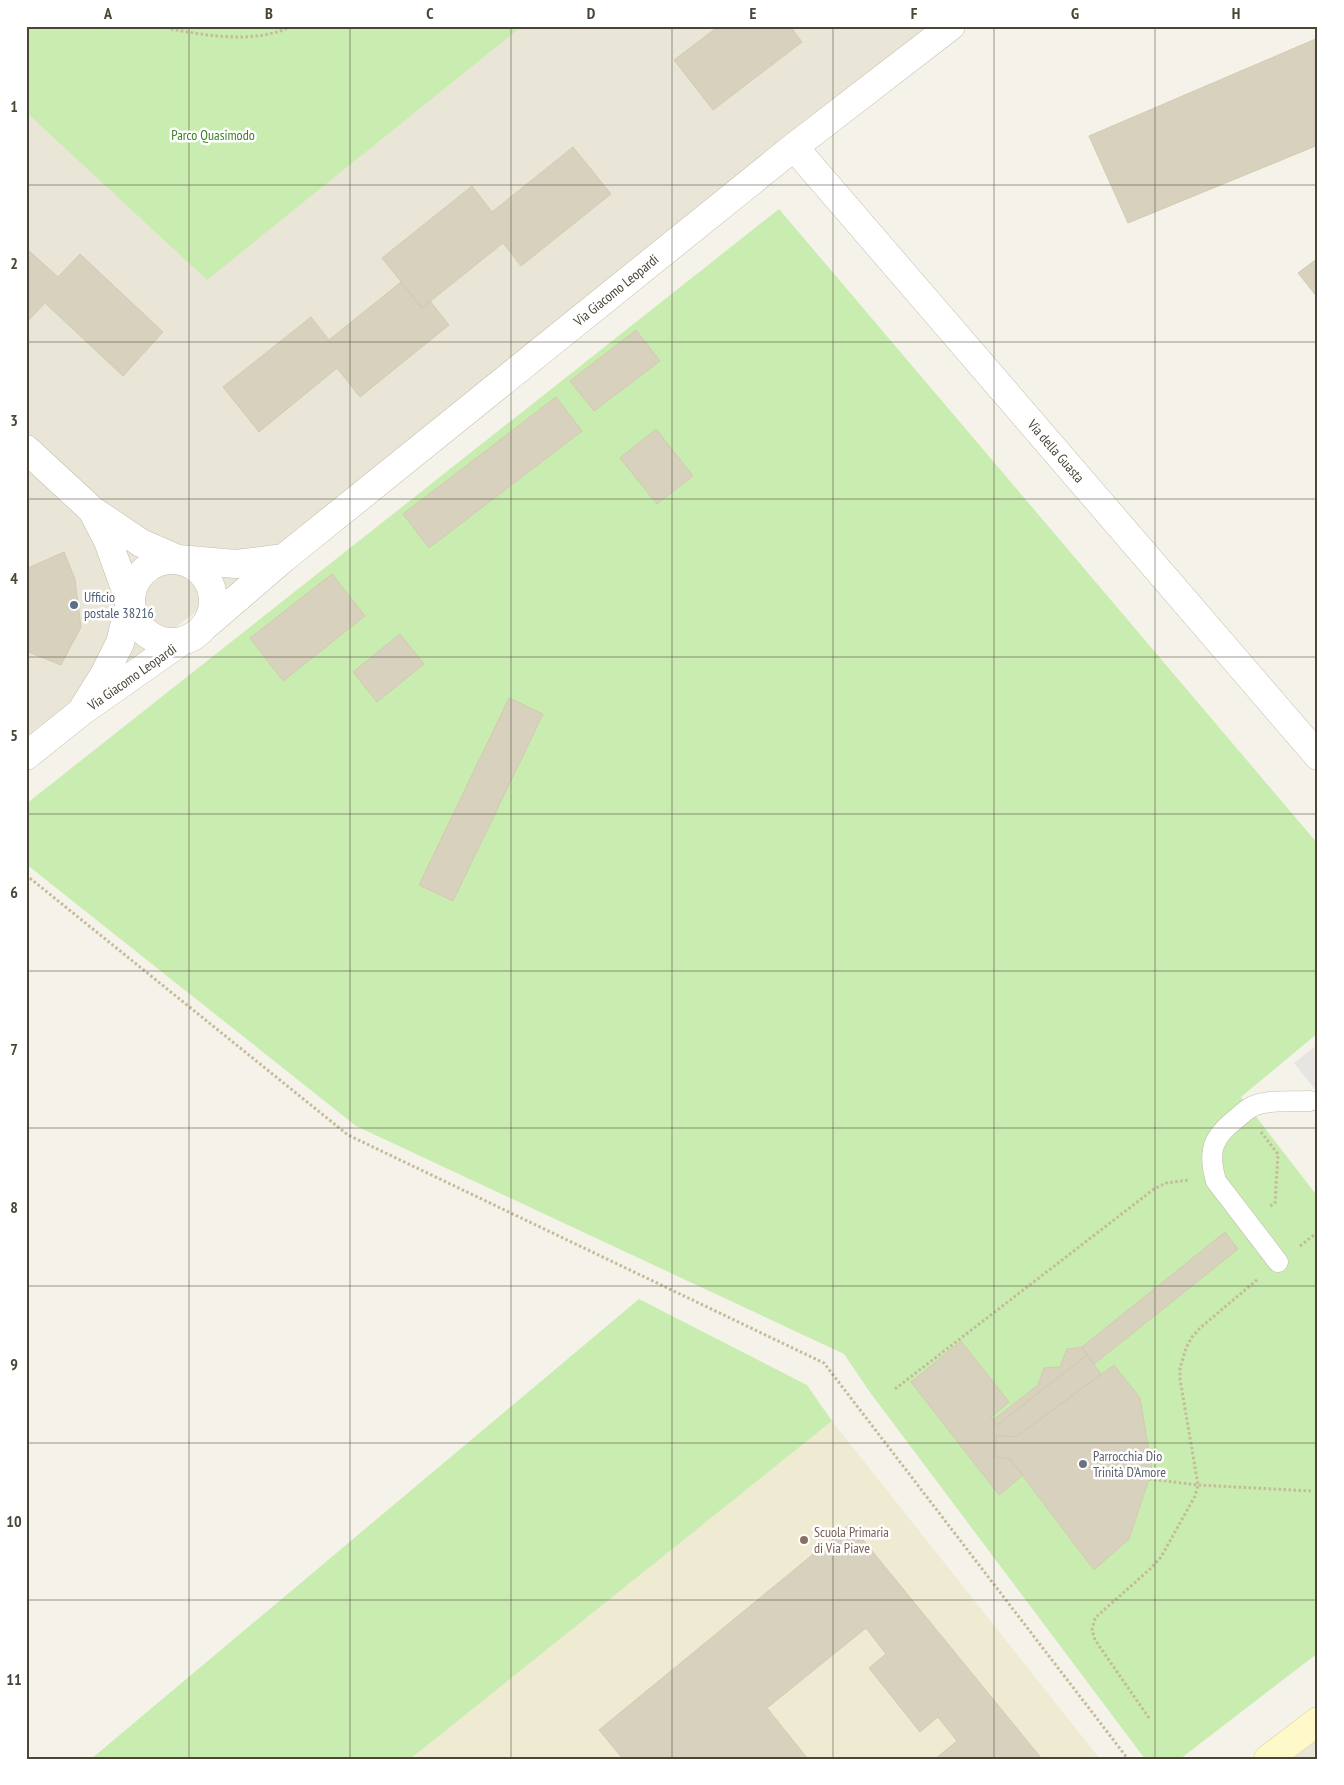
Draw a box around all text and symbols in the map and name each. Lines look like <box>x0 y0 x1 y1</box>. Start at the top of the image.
text: A <box>103 3 113 23</box>
text: B <box>265 3 273 23</box>
text: C <box>426 3 434 23</box>
text: D <box>587 3 596 23</box>
text: E <box>750 3 757 23</box>
text: F <box>911 3 918 23</box>
text: G <box>1071 3 1079 23</box>
text: H <box>1232 3 1240 23</box>
text: 1 <box>10 96 18 116</box>
park label: Parco Quasimodo <box>171 126 255 144</box>
street label: Via Giacomo Leopardi <box>569 250 662 330</box>
text: 2 <box>10 253 18 273</box>
text: 3 <box>10 410 18 430</box>
street label: Via della Guasta <box>1023 415 1088 486</box>
text: 4 <box>10 568 18 588</box>
place label: Ufficio postale 38216 <box>84 588 154 622</box>
marker: Ufficio postale 38216 <box>68 599 80 611</box>
street label: Via Giacomo Leopardi <box>83 640 180 715</box>
text: 5 <box>10 725 18 745</box>
text: 6 <box>10 882 18 902</box>
text: 7 <box>10 1039 18 1059</box>
text: 8 <box>10 1197 18 1217</box>
text: 9 <box>10 1354 18 1374</box>
place label: Parrocchia Dio Trinità D'Amore <box>1093 1447 1166 1481</box>
marker: Parrocchia Dio Trinità D'Amore <box>1077 1458 1089 1470</box>
text: 10 <box>6 1511 22 1531</box>
place label: Scuola Primaria di Via Piave <box>814 1523 889 1557</box>
marker: Scuola Primaria di Via Piave <box>798 1534 810 1546</box>
text: 11 <box>6 1669 22 1689</box>

